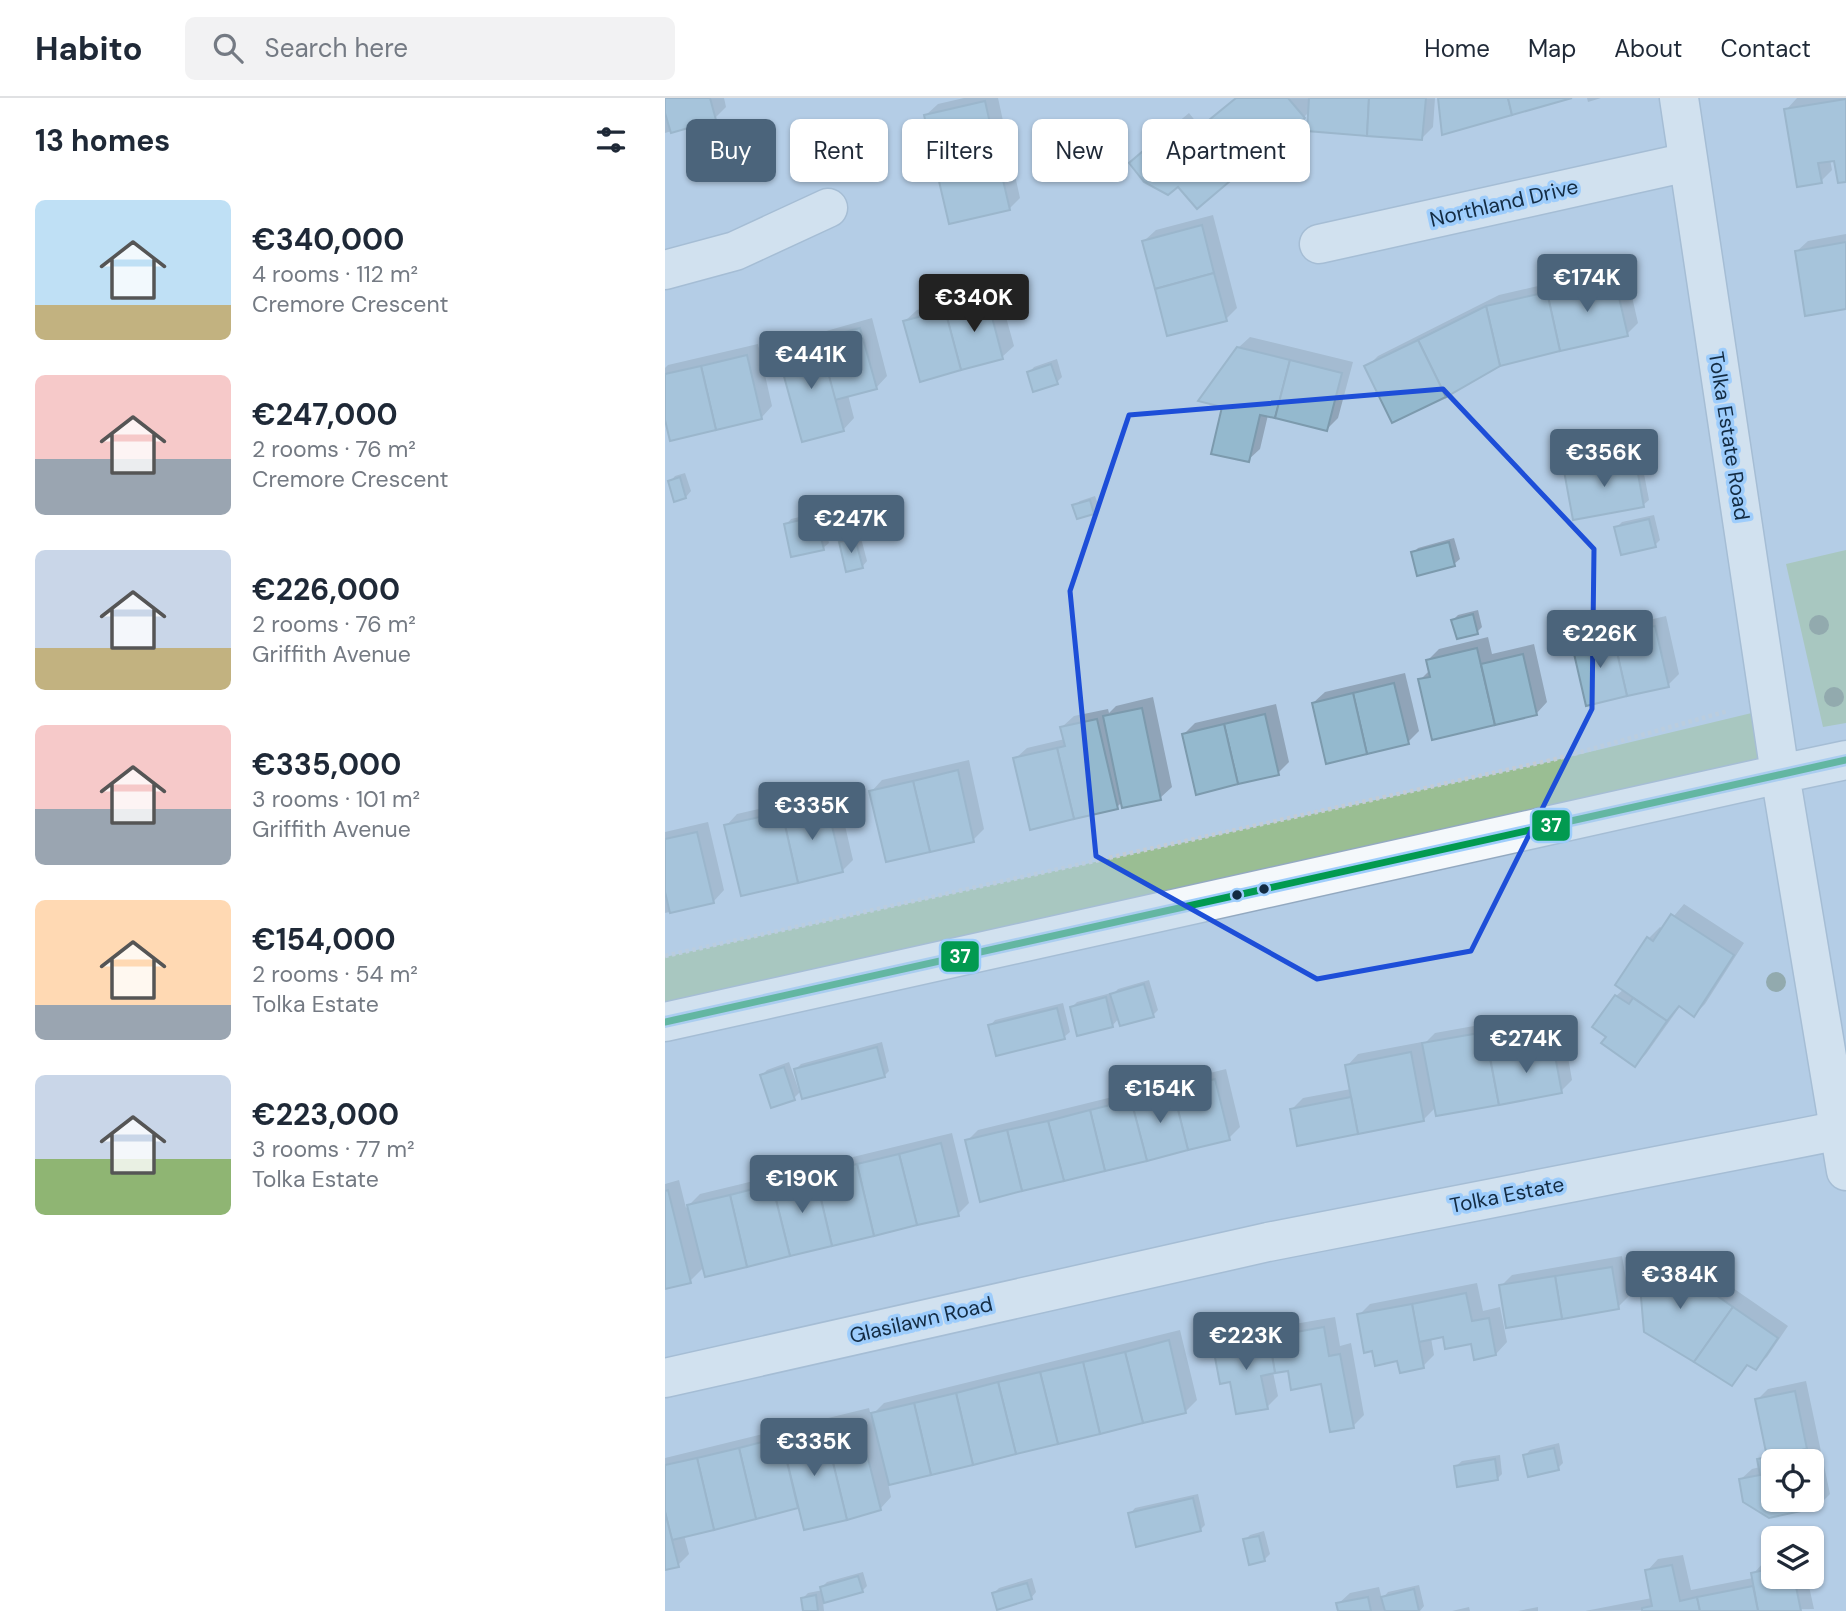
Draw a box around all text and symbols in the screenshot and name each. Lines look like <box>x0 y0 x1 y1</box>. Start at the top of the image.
search box <box>185 17 675 80</box>
text: Habito <box>35 27 143 70</box>
icon: search <box>209 29 247 67</box>
text: Search here <box>265 31 408 65</box>
text: Home <box>1424 33 1490 64</box>
text: Map <box>1528 33 1576 64</box>
text: About <box>1614 33 1683 64</box>
text: Contact <box>1721 33 1811 64</box>
chip: Buy <box>686 119 776 182</box>
chip: Rent <box>790 119 888 182</box>
chip: Filters <box>902 119 1018 182</box>
chip: New <box>1032 119 1128 182</box>
chip: Apartment <box>1142 119 1310 182</box>
text: 13 homes <box>35 121 170 160</box>
icon: filters <box>592 121 630 159</box>
street label: Northland Drive <box>1427 172 1581 234</box>
text: €340,000 <box>252 220 404 259</box>
icon: home <box>91 228 175 312</box>
pin: €174K <box>1538 254 1636 314</box>
text: 4 rooms · 112 m² <box>252 259 418 289</box>
text: €174K <box>1553 262 1621 292</box>
pin: €340K <box>925 274 1023 334</box>
text: €340K <box>935 282 1013 312</box>
text: Cremore Crescent <box>252 289 449 319</box>
pin: €441K <box>762 331 860 391</box>
text: €441K <box>775 339 847 369</box>
street label: Tolka Estate Road <box>1702 350 1756 522</box>
text: €247,000 <box>252 395 398 434</box>
icon: home <box>91 403 175 487</box>
pin: €356K <box>1555 430 1653 489</box>
text: 2 rooms · 76 m² <box>252 434 416 464</box>
text: €356K <box>1566 437 1642 467</box>
text: Cremore Crescent <box>252 464 449 494</box>
pin: €247K <box>802 496 900 555</box>
text: €247K <box>814 503 888 533</box>
text: €226,000 <box>252 570 400 609</box>
icon: home <box>91 578 175 662</box>
text: 2 rooms · 76 m² <box>252 609 416 639</box>
pin: €226K <box>1551 610 1649 670</box>
text: €226K <box>1563 618 1637 648</box>
text: Griffith Avenue <box>252 639 411 669</box>
text: €335,000 <box>252 745 401 784</box>
icon: home <box>91 753 175 837</box>
pin: €335K <box>763 782 861 842</box>
text: 3 rooms · 101 m² <box>252 784 420 814</box>
text: €335K <box>774 790 850 820</box>
line badge: 37 <box>1531 809 1571 842</box>
text: 37 <box>1540 813 1562 838</box>
text: Griffith Avenue <box>252 814 411 844</box>
unlabelled marker <box>1257 882 1271 896</box>
unlabelled marker <box>1230 888 1244 902</box>
text: €154,000 <box>252 920 396 959</box>
icon: home <box>91 928 175 1012</box>
line badge: 37 <box>940 940 980 973</box>
text: 37 <box>949 944 971 969</box>
text: 2 rooms · 54 m² <box>252 959 418 989</box>
text: Tolka Estate <box>252 989 379 1019</box>
pin: €274K <box>1477 1016 1575 1075</box>
text: €274K <box>1490 1023 1562 1053</box>
pin: €154K <box>1111 1066 1209 1125</box>
text: €154K <box>1125 1073 1195 1103</box>
text: €223,000 <box>252 1095 399 1134</box>
icon: home <box>91 1103 175 1187</box>
text: 3 rooms · 77 m² <box>252 1134 415 1164</box>
pin: €190K <box>753 1156 851 1215</box>
text: €190K <box>766 1163 838 1193</box>
text: Tolka Estate <box>252 1164 379 1194</box>
street label: Tolka Estate <box>1448 1170 1567 1220</box>
pin: €384K <box>1631 1252 1729 1311</box>
text: €384K <box>1642 1259 1718 1289</box>
street label: Glasilawn Road <box>847 1290 995 1350</box>
pin: €223K <box>1197 1312 1295 1372</box>
text: €223K <box>1209 1320 1283 1350</box>
pin: €335K <box>765 1418 863 1478</box>
text: €335K <box>776 1426 852 1456</box>
map controls <box>1761 1449 1824 1589</box>
button: locate <box>1761 1449 1824 1512</box>
button: layers <box>1761 1526 1824 1589</box>

